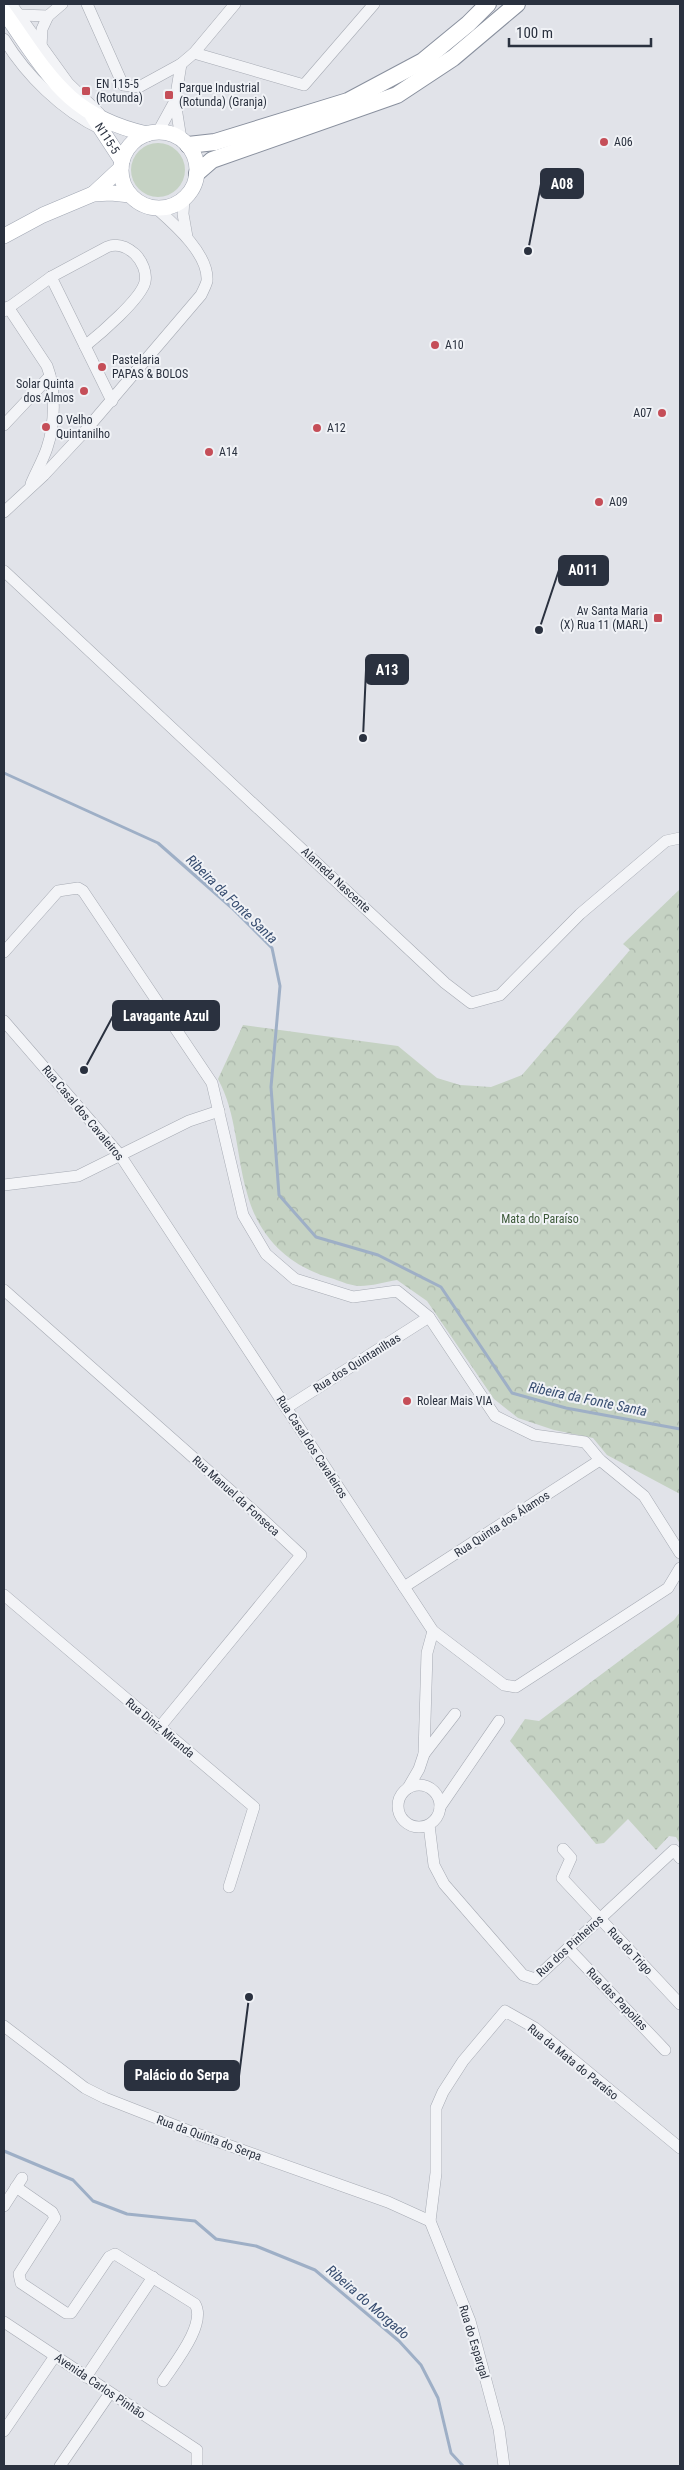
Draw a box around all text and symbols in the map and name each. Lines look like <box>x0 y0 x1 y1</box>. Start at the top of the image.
scale bar <box>509 15 652 47</box>
text: 100 m <box>516 24 553 42</box>
place label: EN 115-5 (Rotunda) <box>96 77 143 105</box>
place label: Parque Industrial (Rotunda) (Granja) <box>179 81 267 109</box>
marker: EN 115-5 (Rotunda) <box>80 85 92 97</box>
marker: Parque Industrial (Rotunda) (Granja) <box>163 89 175 101</box>
street label: N115-5 <box>92 120 123 157</box>
place label: A06 <box>614 135 633 149</box>
marker: A06 <box>598 136 610 148</box>
callout: A08 <box>541 169 583 198</box>
text: A08 <box>551 176 573 192</box>
place label: A10 <box>445 338 464 352</box>
marker: A10 <box>429 339 441 351</box>
place label: Pastelaria PAPAS & BOLOS <box>112 353 188 381</box>
marker: Pastelaria PAPAS & BOLOS <box>96 361 108 373</box>
place label: Solar Quinta dos Almos <box>16 377 74 405</box>
marker: Solar Quinta dos Almos <box>78 385 90 397</box>
place label: A07 <box>633 406 652 420</box>
marker: A07 <box>656 407 668 419</box>
place label: O Velho Quintanilho <box>56 413 110 441</box>
marker: O Velho Quintanilho <box>40 421 52 433</box>
place label: A12 <box>327 421 346 435</box>
marker: A12 <box>311 422 323 434</box>
place label: A14 <box>219 445 238 459</box>
marker: A14 <box>203 446 215 458</box>
place label: A09 <box>609 495 628 509</box>
marker: A09 <box>593 496 605 508</box>
callout: A011 <box>559 556 608 585</box>
text: A011 <box>568 562 598 578</box>
place label: Av Santa Maria (X) Rua 11 (MARL) <box>560 604 648 632</box>
marker: Av Santa Maria (X) Rua 11 (MARL) <box>652 612 664 624</box>
callout: A13 <box>366 655 408 684</box>
text: A13 <box>376 662 398 678</box>
street label: Alameda Nascente <box>299 844 374 916</box>
water label: Ribeira da Fonte Santa <box>183 851 281 947</box>
callout: Lavagante Azul <box>113 1001 219 1030</box>
text: Lavagante Azul <box>123 1008 209 1024</box>
street label: Rua Casal dos Cavaleiros <box>39 1063 127 1163</box>
park label: Mata do Paraíso <box>501 1212 579 1226</box>
street label: Rua dos Quintanilhas <box>311 1331 403 1395</box>
water label: Ribeira da Fonte Santa <box>527 1379 649 1419</box>
street label: Rua Casal dos Cavaleiros <box>274 1393 350 1501</box>
place label: Rolear Mais VIA <box>417 1394 493 1408</box>
marker: Rolear Mais VIA <box>401 1395 413 1407</box>
street label: Rua Manuel da Fonseca <box>189 1453 283 1539</box>
street label: Rua Quinta dos Álamos <box>451 1487 552 1560</box>
street label: Rua Diniz Miranda <box>123 1695 197 1761</box>
street label: Rua dos Pinheiros <box>534 1912 606 1980</box>
street label: Rua do Trigo <box>605 1925 655 1977</box>
street label: Rua das Papoilas <box>584 1965 650 2033</box>
street label: Rua da Mata do Paraíso <box>525 2021 621 2103</box>
callout: Palácio do Serpa <box>125 2061 239 2090</box>
text: Palácio do Serpa <box>135 2067 230 2083</box>
street label: Rua da Quinta do Serpa <box>155 2112 264 2164</box>
water label: Ribeira do Morgado <box>323 2262 413 2342</box>
street label: Rua do Espargal <box>456 2303 492 2381</box>
street label: Avenida Carlos Pinhão <box>52 2350 148 2422</box>

